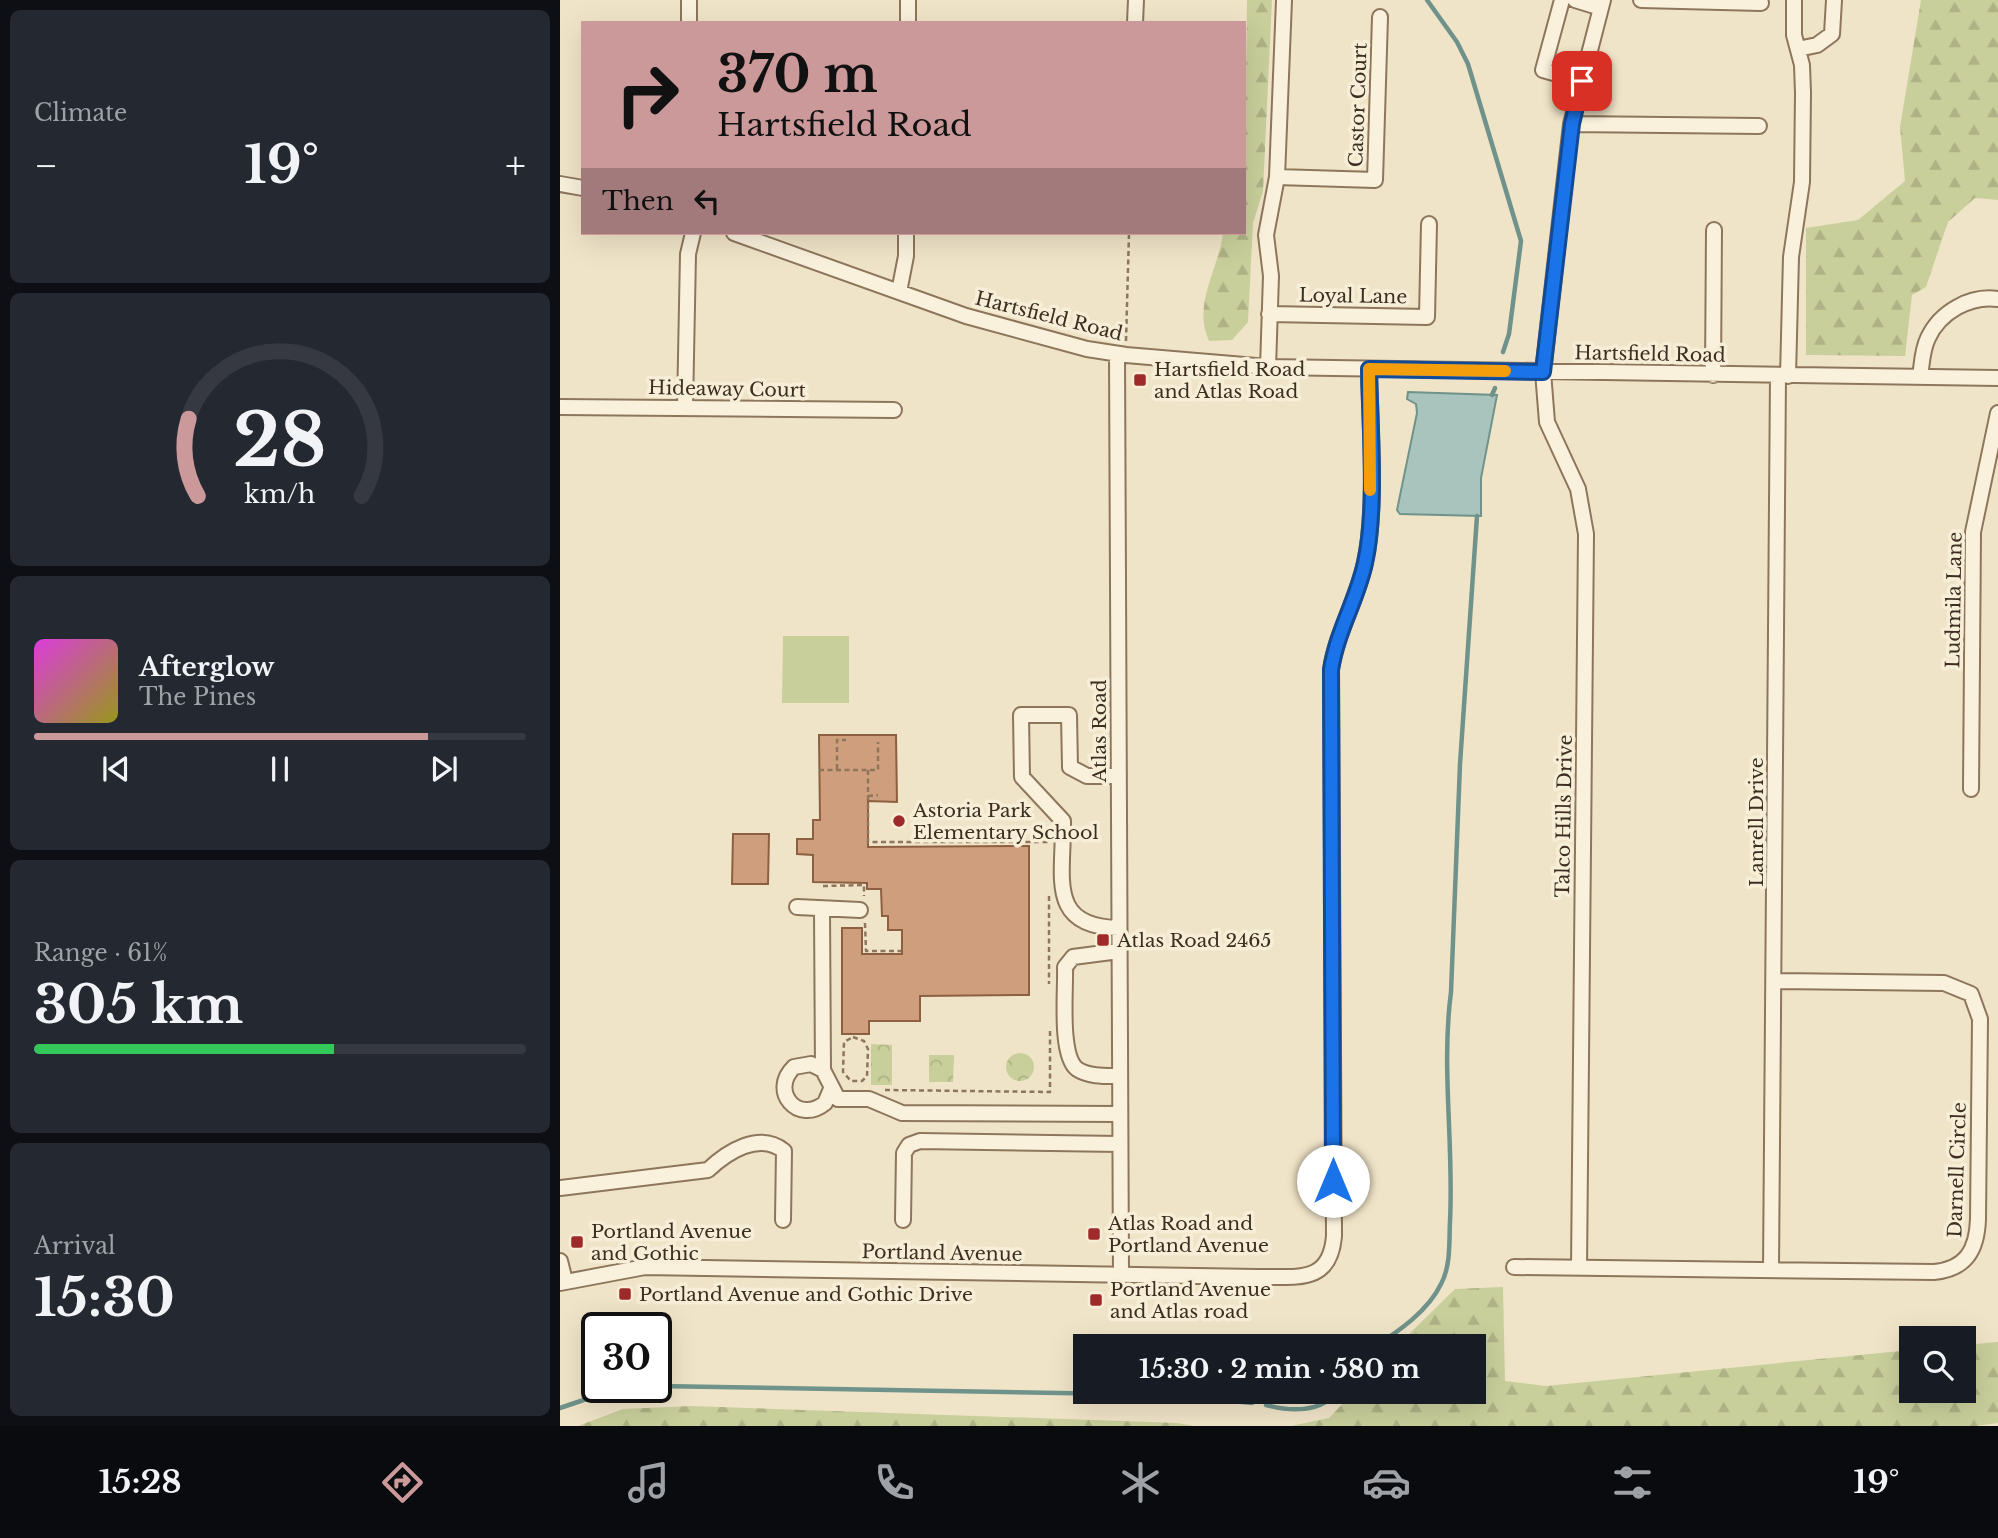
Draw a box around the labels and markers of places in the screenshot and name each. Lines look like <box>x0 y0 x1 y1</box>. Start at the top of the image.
pin <box>1552 51 1612 111</box>
place label: Hartsfield Road and Atlas Road <box>1154 358 1305 403</box>
marker: Hartsfield Road and Atlas Road <box>1132 372 1148 388</box>
place label: Astoria Park Elementary School <box>912 799 1099 844</box>
marker: Astoria Park Elementary School <box>891 813 907 829</box>
place label: Atlas Road 2465 <box>1116 929 1271 952</box>
marker: Atlas Road 2465 <box>1095 932 1111 948</box>
place label: Atlas Road and Portland Avenue <box>1107 1212 1269 1257</box>
place label: Portland Avenue and Gothic <box>591 1220 752 1265</box>
marker: Atlas Road and Portland Avenue <box>1086 1226 1102 1242</box>
marker: Portland Avenue and Gothic <box>569 1234 585 1250</box>
place label: Portland Avenue and Atlas road <box>1110 1278 1271 1323</box>
place label: Portland Avenue and Gothic Drive <box>639 1283 973 1306</box>
marker: Portland Avenue and Gothic Drive <box>617 1286 633 1302</box>
marker: Portland Avenue and Atlas road <box>1088 1292 1104 1308</box>

